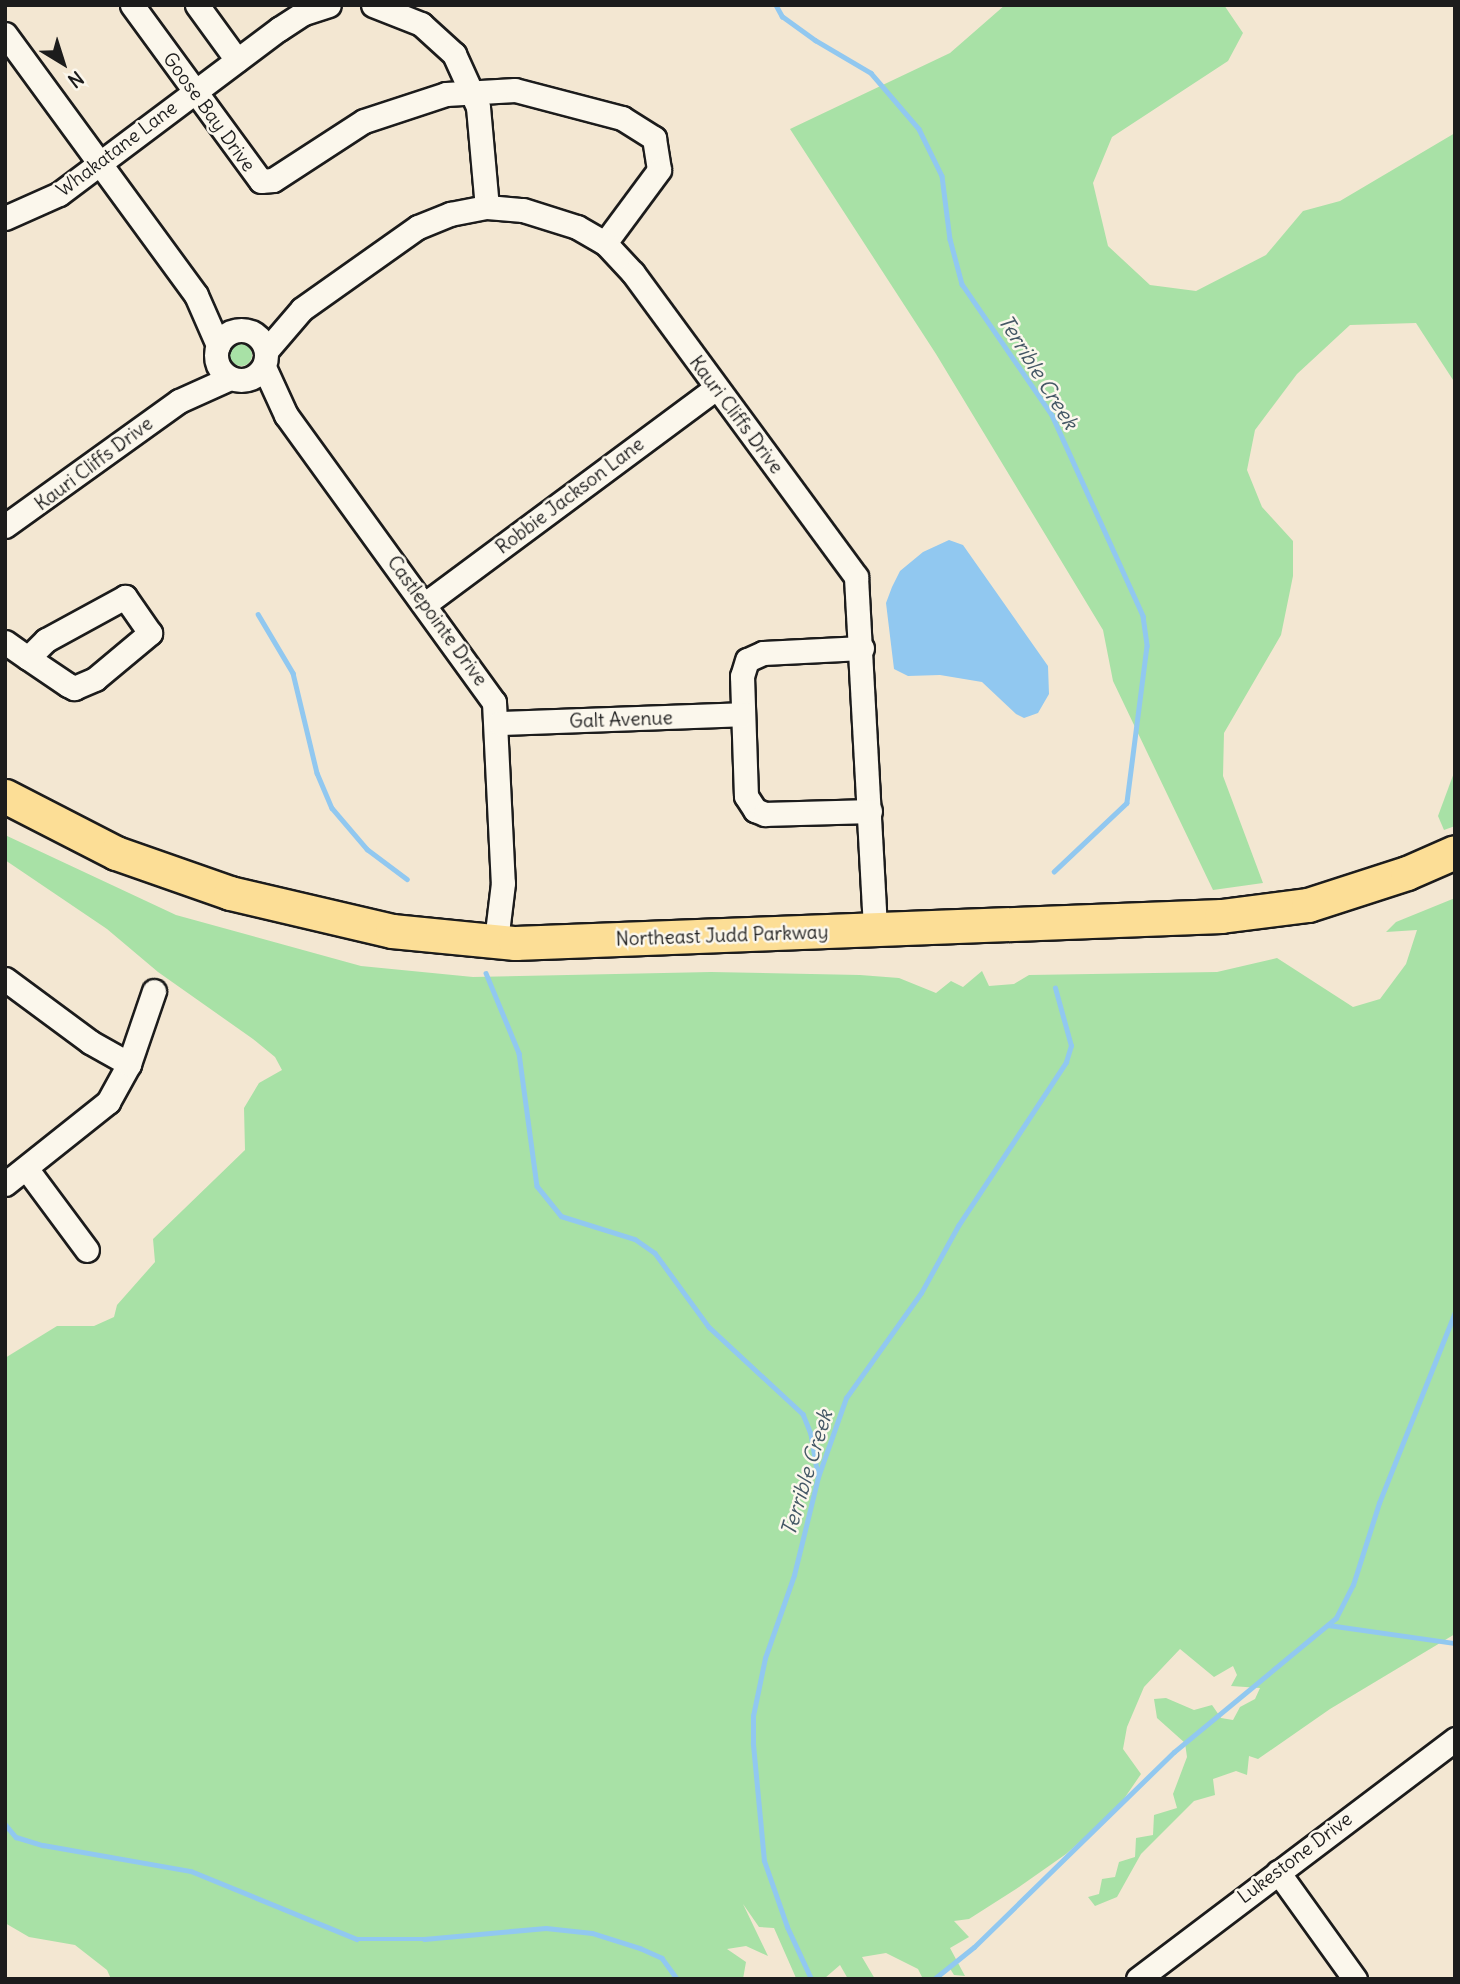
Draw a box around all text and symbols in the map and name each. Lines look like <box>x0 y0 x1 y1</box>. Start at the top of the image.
north arrow <box>28 28 98 98</box>
street label: Goose Bay Drive <box>158 48 260 176</box>
text: N <box>63 66 89 93</box>
street label: Whakatane Lane <box>52 96 182 202</box>
water label: Terrible Creek <box>993 310 1083 434</box>
street label: Kauri Cliffs Drive <box>684 352 788 478</box>
street label: Kauri Cliffs Drive <box>31 412 157 516</box>
street label: Robbie Jackson Lane <box>491 433 649 559</box>
street label: Castlepointe Drive <box>382 552 492 690</box>
street label: Galt Avenue <box>569 707 673 733</box>
street label: Northeast Judd Parkway <box>615 921 829 951</box>
water label: Terrible Creek <box>776 1407 838 1539</box>
street label: Lukestone Drive <box>1233 1808 1357 1908</box>

